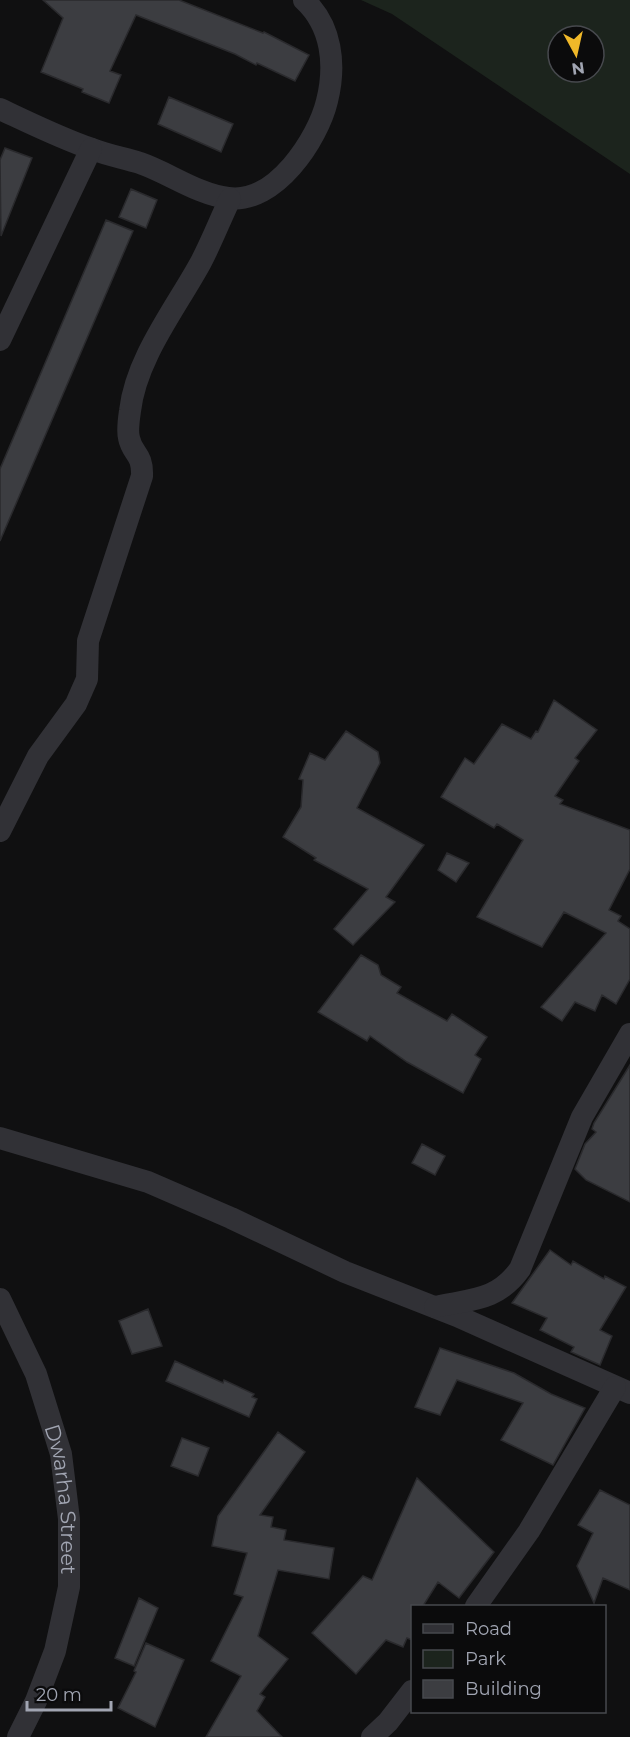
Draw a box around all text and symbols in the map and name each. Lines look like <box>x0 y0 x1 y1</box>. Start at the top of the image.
north arrow <box>546 24 606 84</box>
text: N <box>570 58 586 79</box>
street label: Dwarha Street <box>40 1421 82 1574</box>
legend <box>411 1605 606 1713</box>
text: Road <box>465 1618 512 1640</box>
text: Park <box>465 1648 506 1670</box>
scale bar <box>27 1674 111 1712</box>
text: Building <box>465 1678 542 1700</box>
text: 20 m <box>36 1684 82 1706</box>

